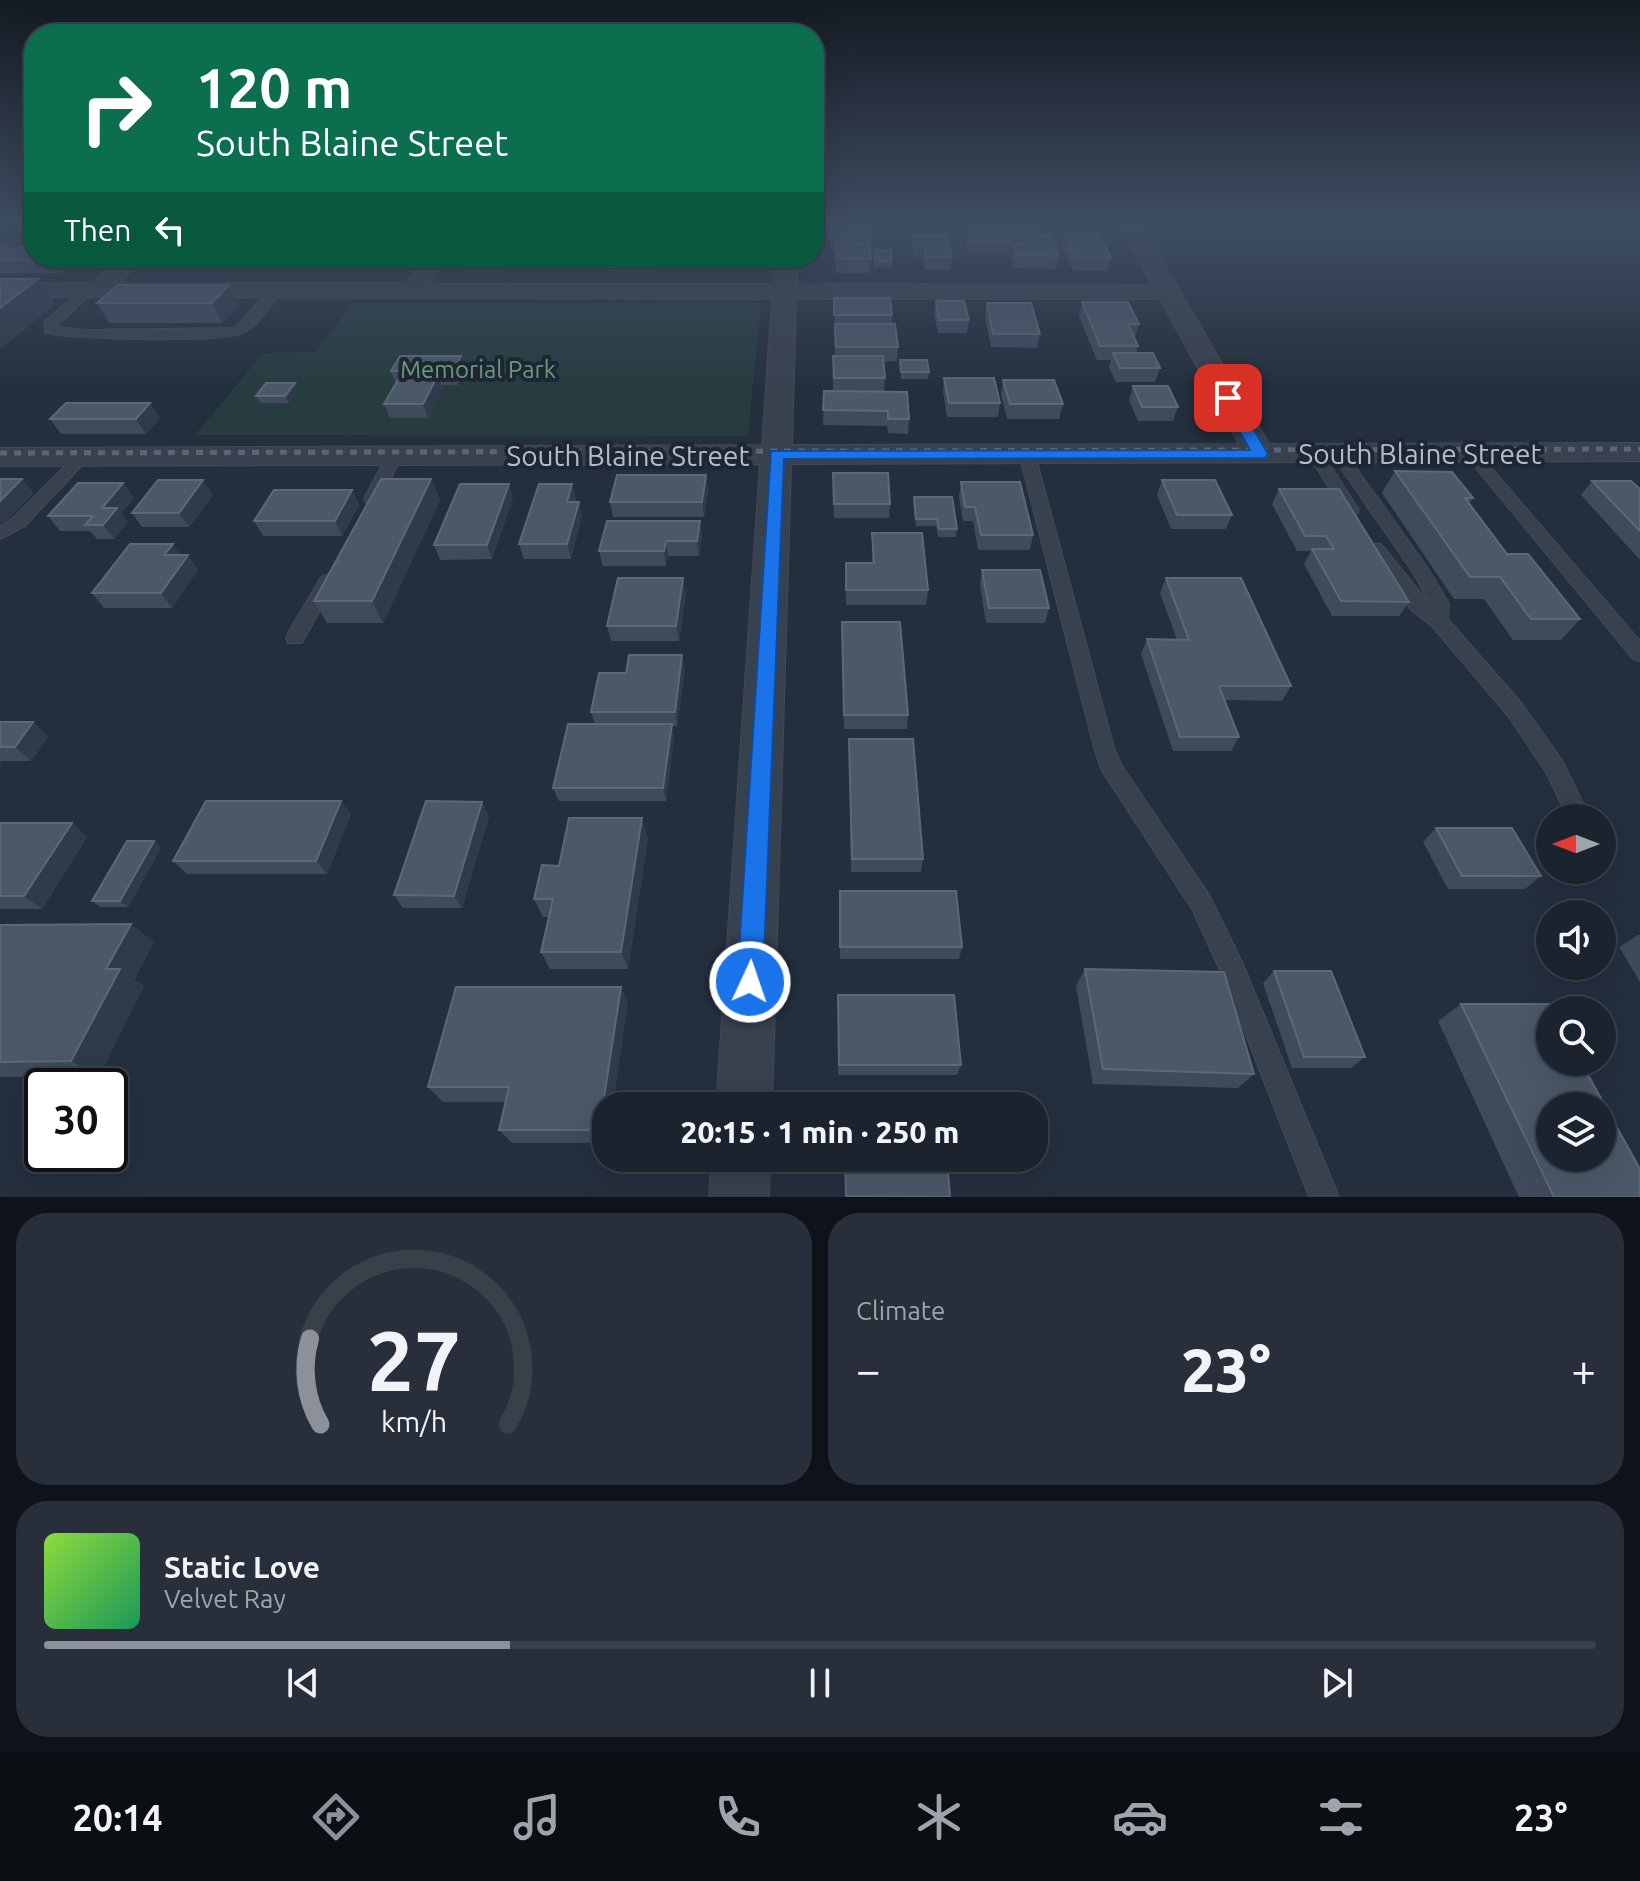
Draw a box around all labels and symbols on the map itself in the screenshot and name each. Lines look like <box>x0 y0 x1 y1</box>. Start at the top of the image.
park label: Memorial Park <box>400 356 556 383</box>
pin <box>1194 364 1262 432</box>
street label: South Blaine Street <box>1299 438 1541 469</box>
street label: South Blaine Street <box>507 440 749 471</box>
north arrow <box>1536 804 1616 884</box>
position arrow <box>708 940 792 1024</box>
speed limit sign: 30 <box>24 1068 128 1172</box>

